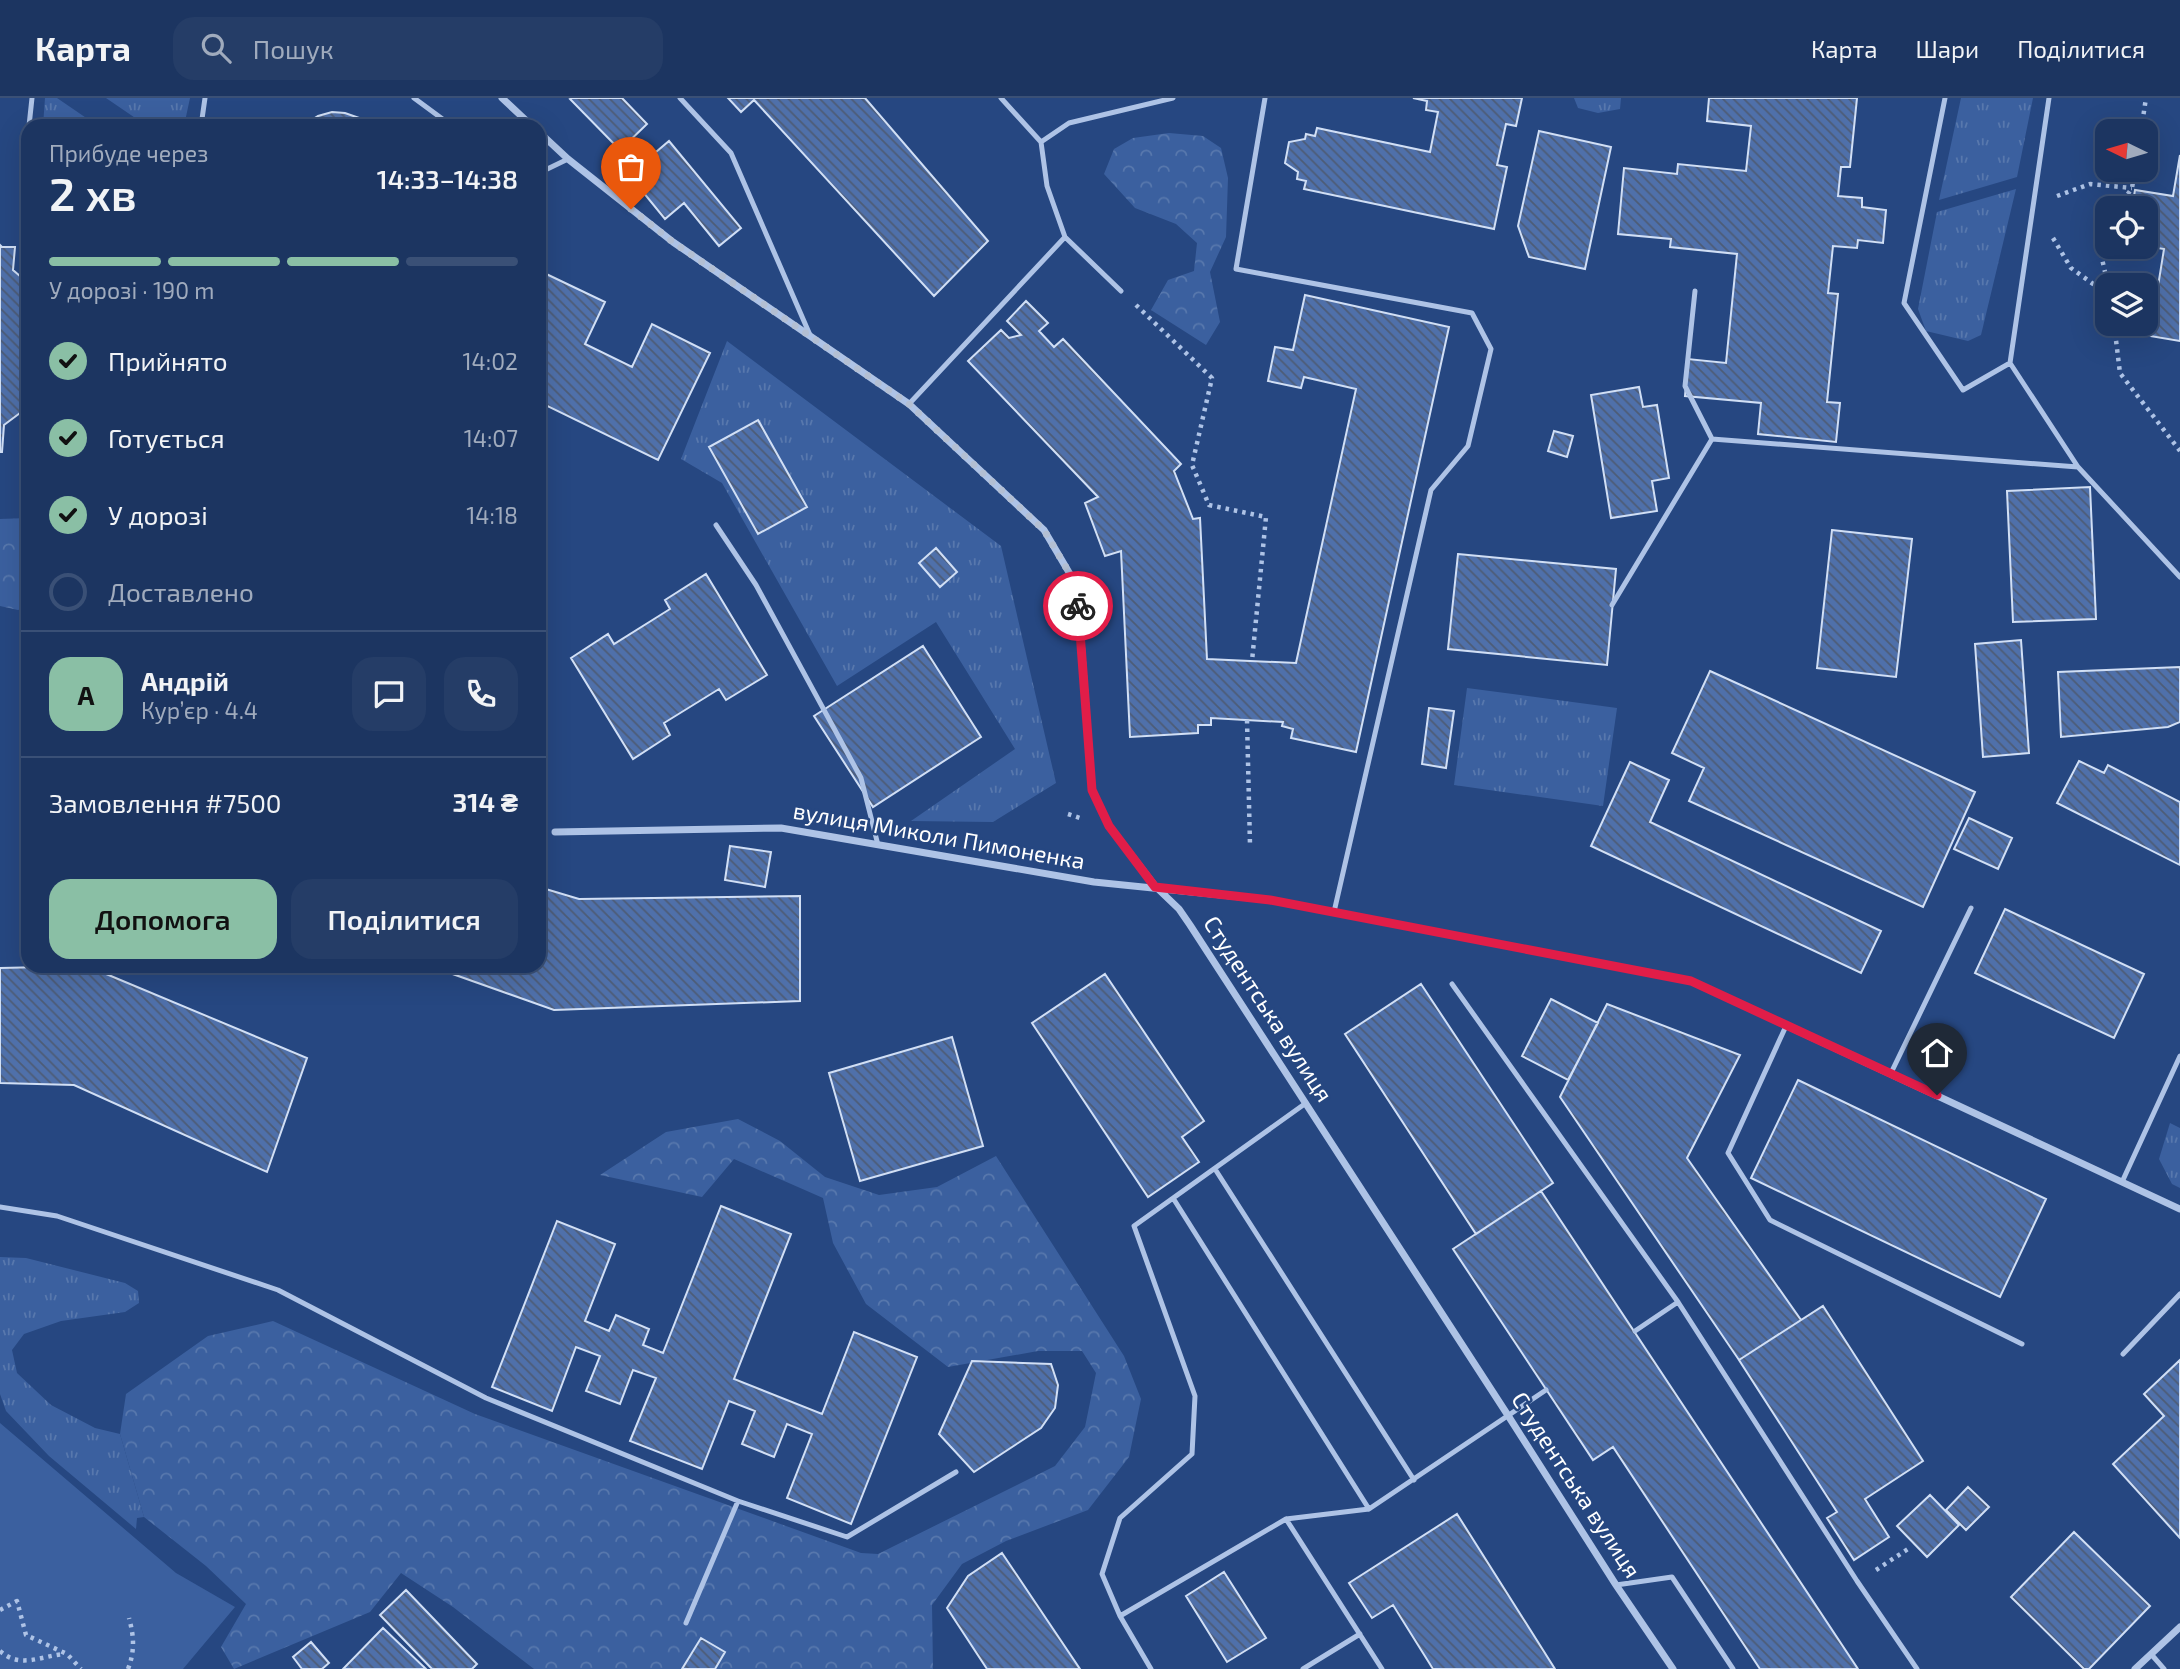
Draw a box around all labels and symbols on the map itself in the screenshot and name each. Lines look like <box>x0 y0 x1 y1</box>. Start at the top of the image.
north arrow <box>2095 119 2158 182</box>
pin <box>601 137 661 209</box>
courier <box>1043 571 1113 641</box>
street label: вулиця Миколи Пимоненка <box>791 796 1087 875</box>
street label: Студентська вулиця <box>1197 910 1339 1107</box>
pin <box>1907 1023 1967 1095</box>
street label: Студентська вулиця <box>1505 1386 1647 1583</box>

